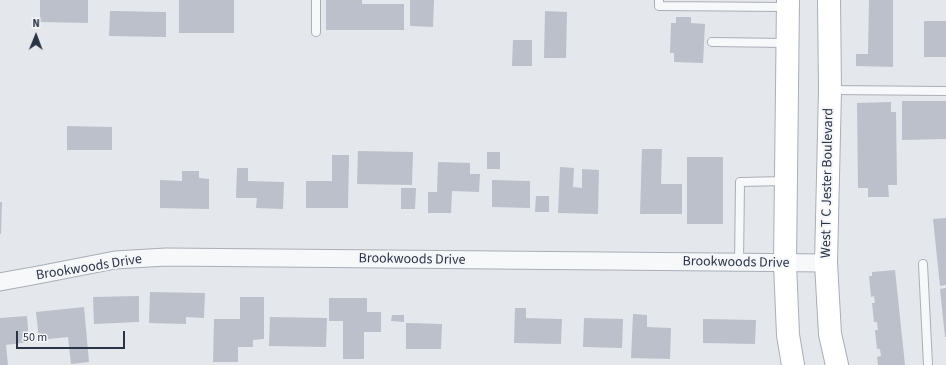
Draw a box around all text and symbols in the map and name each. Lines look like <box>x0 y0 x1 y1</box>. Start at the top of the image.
north arrow <box>16 16 56 56</box>
text: N <box>32 16 40 31</box>
street label: West T C Jester Boulevard <box>818 108 838 258</box>
street label: Brookwoods Drive <box>35 251 143 285</box>
street label: Brookwoods Drive <box>358 251 466 269</box>
street label: Brookwoods Drive <box>682 254 790 272</box>
scale bar <box>18 323 127 349</box>
text: 50 m <box>23 329 47 346</box>

